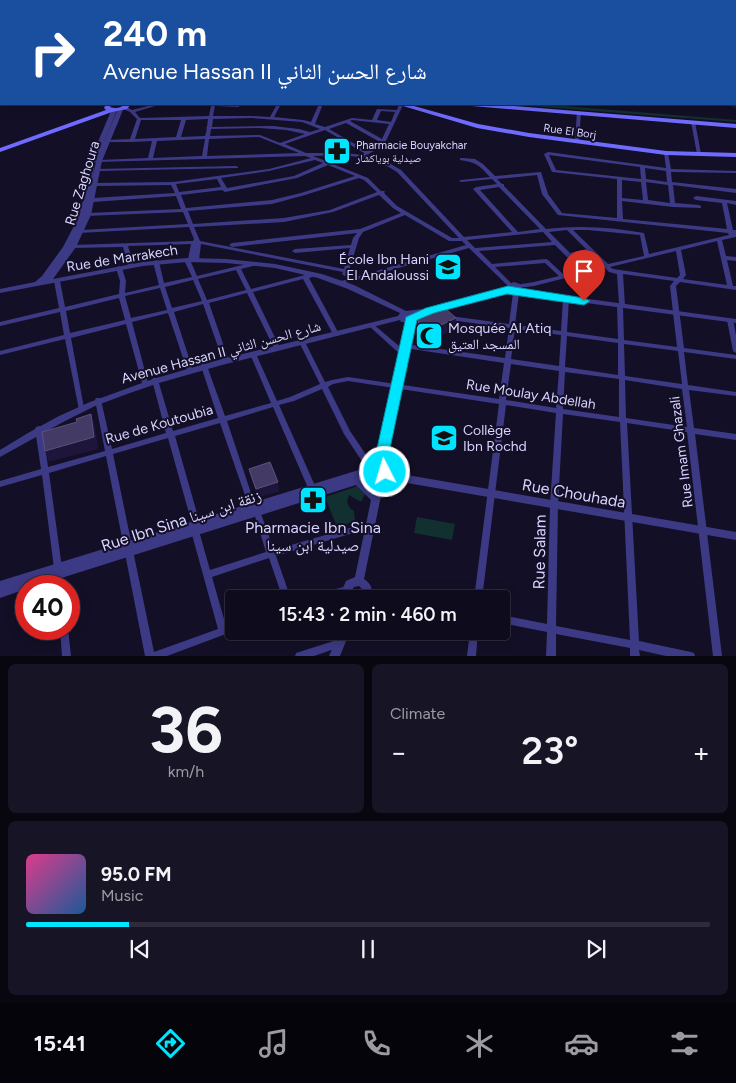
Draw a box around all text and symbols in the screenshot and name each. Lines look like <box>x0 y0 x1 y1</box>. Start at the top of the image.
text: 240 m <box>103 13 207 55</box>
icon: right <box>20 20 85 85</box>
text: Avenue Hassan II شارع الحسن الثاني <box>103 58 427 85</box>
street label: Rue El Borj <box>543 121 597 142</box>
pharmacy icon: Pharmacie Bouyakchar صيدلية بوياكشار <box>322 136 352 166</box>
street label: Rue Zaghoura <box>62 139 103 228</box>
place label: Pharmacie Bouyakchar صيدلية بوياكشار <box>355 139 467 165</box>
street label: Rue de Marrakech <box>65 241 179 276</box>
pin <box>563 250 605 301</box>
place label: École Ibn Hani El Andaloussi <box>339 251 429 284</box>
school or university icon: École Ibn Hani El Andaloussi <box>433 252 463 282</box>
icon: arrive <box>570 257 598 285</box>
street label: Avenue Hassan II شارع الحسن الثاني <box>119 318 323 390</box>
place label: Mosquée Al Atiq المسجد العتيق <box>448 320 551 354</box>
mosque icon: Mosquée Al Atiq المسجد العتيق <box>414 321 444 351</box>
street label: Rue Moulay Abdellah <box>465 376 597 413</box>
street label: Rue Imam Ghazali <box>666 395 697 508</box>
street label: Rue de Koutoubia <box>103 401 215 448</box>
place label: Collège Ibn Rochd <box>463 422 527 455</box>
school or university icon: Collège Ibn Rochd <box>429 423 459 453</box>
position arrow <box>358 445 410 497</box>
street label: Rue Chouhada <box>521 475 627 512</box>
pharmacy icon: Pharmacie Ibn Sina صيدلية ابن سينا <box>298 485 328 515</box>
street label: Rue Ibn Sina زنقة ابن سينا <box>99 486 264 556</box>
street label: Rue Salam <box>529 514 550 590</box>
place label: Pharmacie Ibn Sina صيدلية ابن سينا <box>245 518 381 556</box>
speed limit sign: 40 <box>15 575 80 640</box>
text: 15:43 · 2 min · 460 m <box>278 603 457 626</box>
text: 36 <box>149 690 223 768</box>
text: Climate <box>390 704 445 723</box>
text: 23° <box>522 728 578 774</box>
text: − <box>390 735 407 769</box>
text: + <box>693 735 710 769</box>
text: km/h <box>168 762 204 781</box>
text: 95.0 FM <box>101 863 171 886</box>
text: Music <box>101 886 143 905</box>
icon: previous <box>126 935 154 963</box>
icon: pause <box>354 935 382 963</box>
icon: next <box>582 935 610 963</box>
icon: directions <box>153 1026 188 1061</box>
icon: music <box>256 1026 291 1061</box>
icon: phone <box>359 1026 394 1061</box>
icon: climate <box>462 1026 497 1061</box>
icon: car <box>564 1026 599 1061</box>
icon: filters <box>667 1026 702 1061</box>
text: 15:41 <box>34 1030 86 1057</box>

